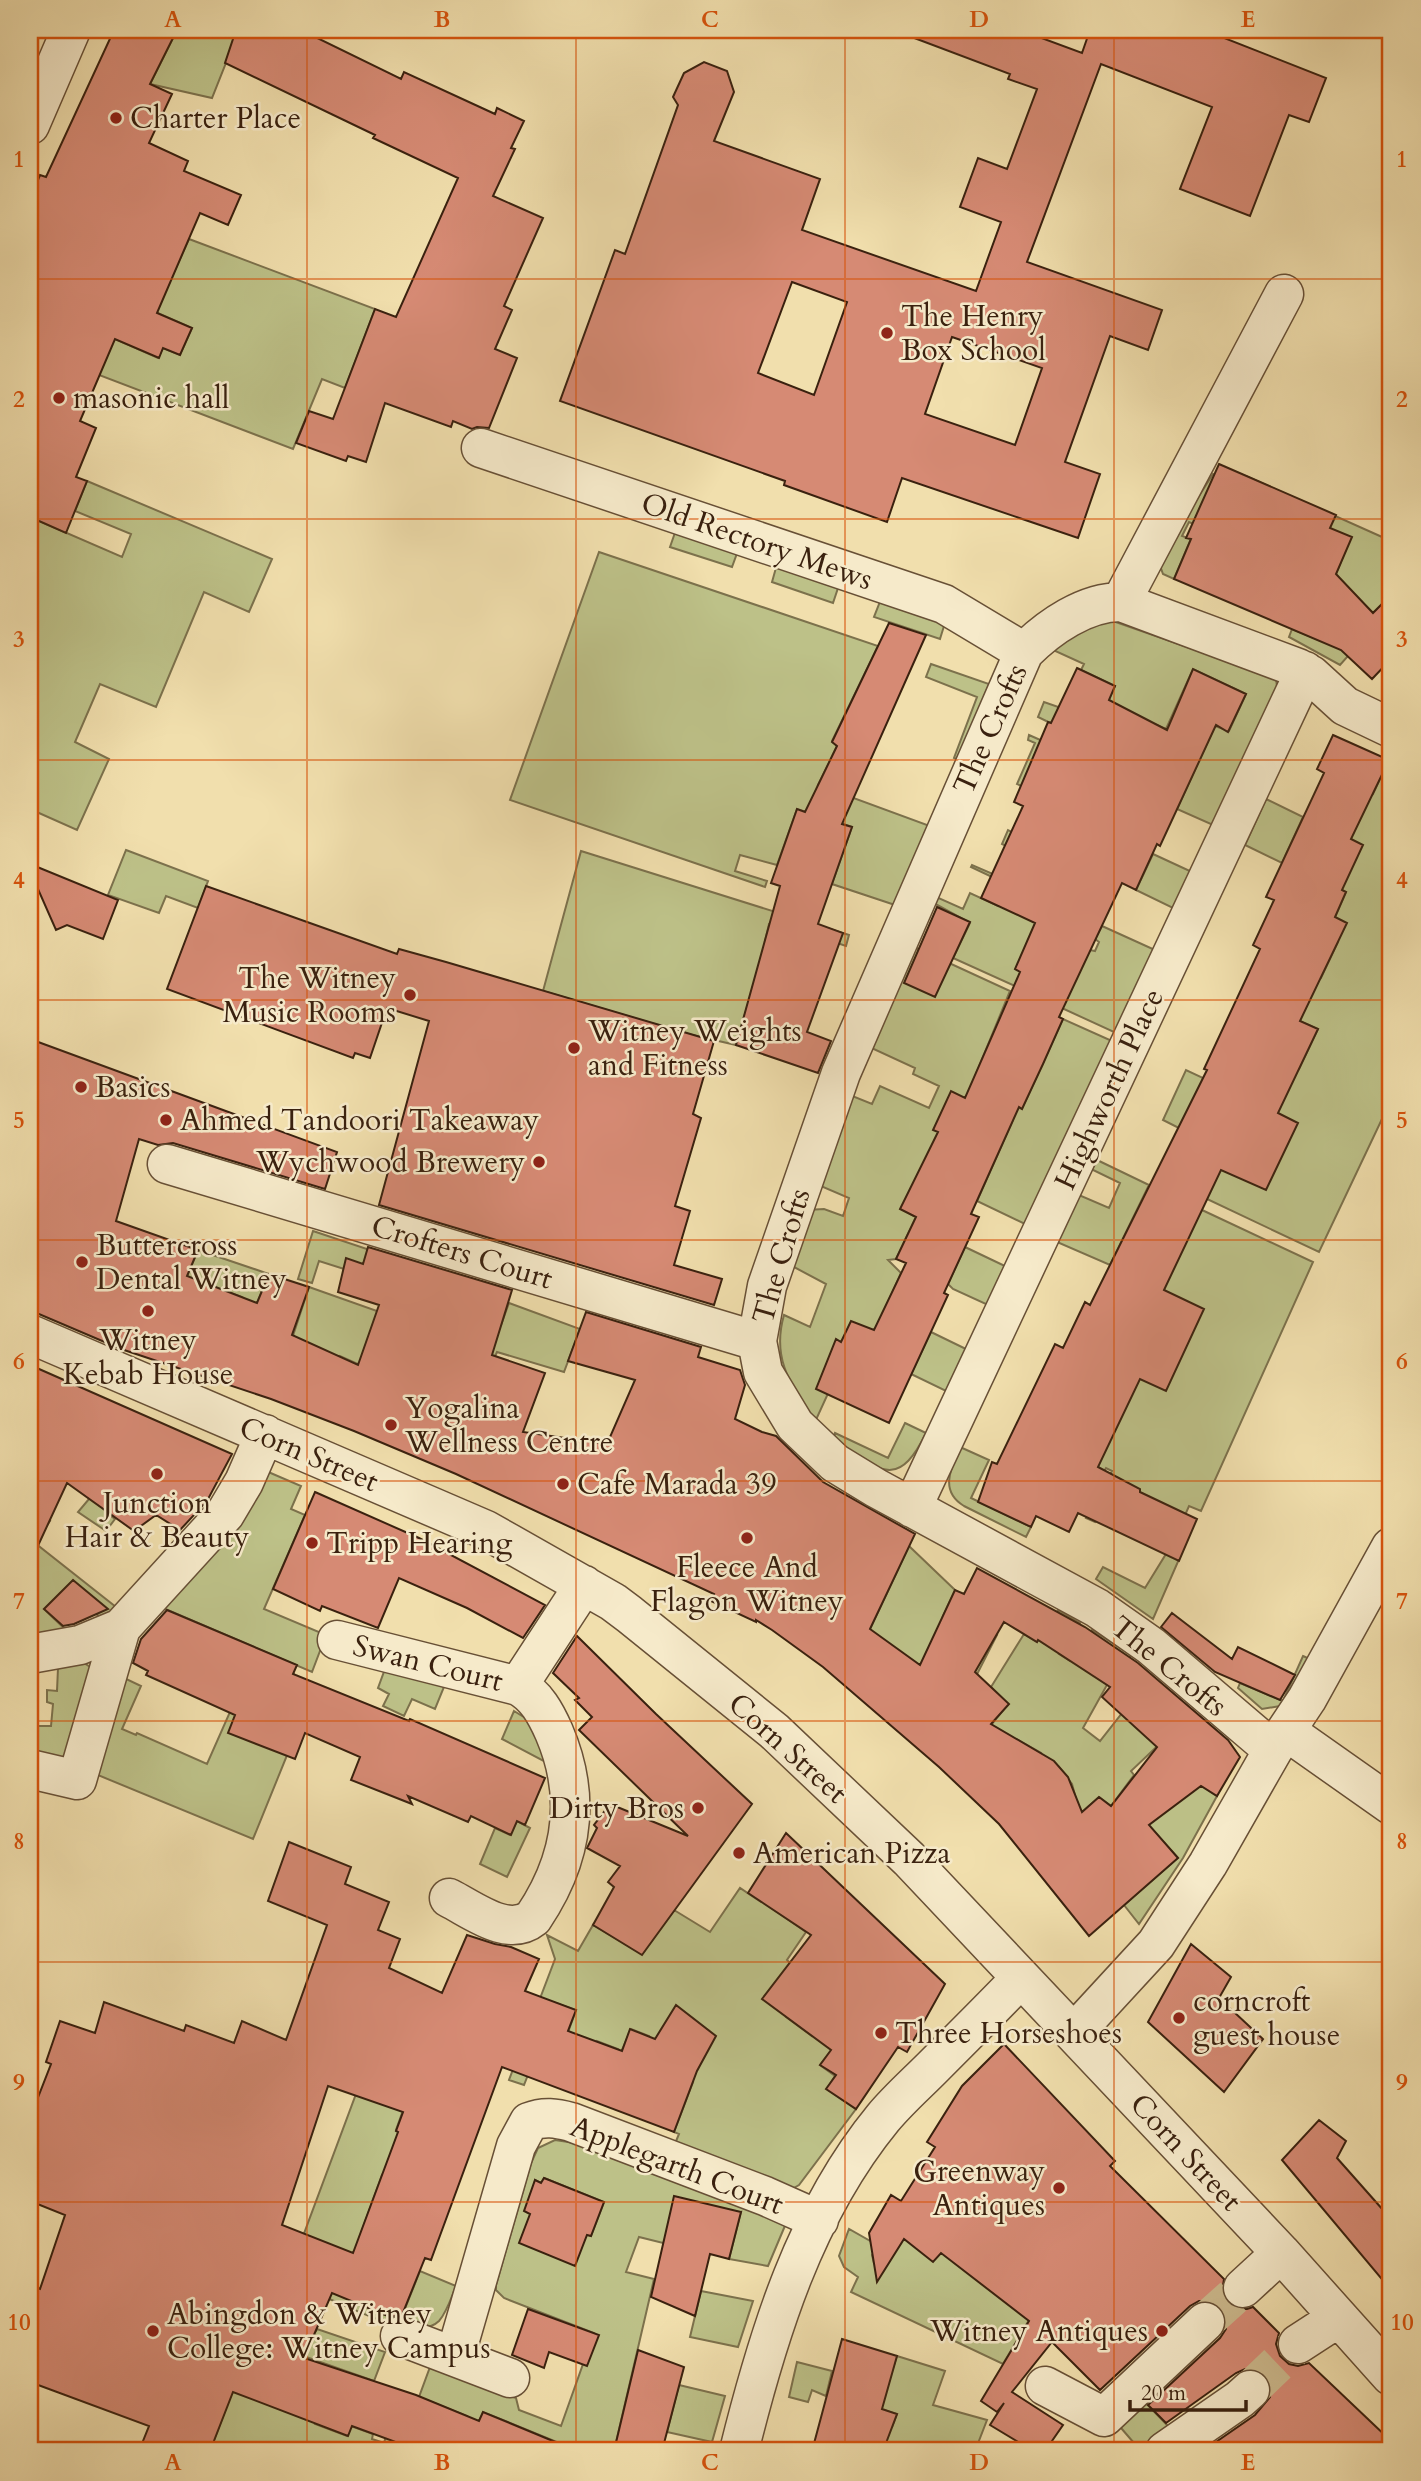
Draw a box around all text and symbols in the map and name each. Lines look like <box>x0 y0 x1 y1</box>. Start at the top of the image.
text: A <box>164 4 182 35</box>
text: B <box>434 4 450 35</box>
text: C <box>701 4 719 35</box>
text: D <box>969 4 989 35</box>
text: E <box>1241 4 1255 35</box>
place label: Charter Place <box>130 98 301 139</box>
marker: Charter Place <box>108 110 124 126</box>
text: 1 <box>13 144 25 175</box>
text: 1 <box>1396 144 1408 175</box>
place label: The Henry Box School <box>901 296 1046 371</box>
marker: The Henry Box School <box>879 325 895 341</box>
place label: masonic hall <box>73 378 230 419</box>
text: 2 <box>13 384 25 415</box>
text: 2 <box>1396 384 1408 415</box>
marker: masonic hall <box>51 390 67 406</box>
street label: Old Rectory Mews <box>636 483 878 600</box>
text: 3 <box>13 624 25 655</box>
text: 3 <box>1396 624 1408 655</box>
street label: The Crofts <box>943 657 1037 801</box>
text: 4 <box>13 865 25 896</box>
text: 4 <box>1396 865 1408 896</box>
place label: The Witney Music Rooms <box>222 958 396 1033</box>
street label: Highworth Place <box>1045 982 1174 1197</box>
marker: The Witney Music Rooms <box>402 987 418 1003</box>
place label: Witney Weights and Fitness <box>587 1011 802 1086</box>
marker: Witney Weights and Fitness <box>566 1040 582 1056</box>
place label: Basics <box>95 1067 171 1108</box>
marker: Basics <box>73 1079 89 1095</box>
place label: Ahmed Tandoori Takeaway <box>180 1100 539 1141</box>
text: 5 <box>13 1105 25 1136</box>
text: 5 <box>1396 1105 1408 1136</box>
marker: Ahmed Tandoori Takeaway <box>158 1112 174 1128</box>
place label: Wychwood Brewery <box>255 1142 525 1183</box>
marker: Wychwood Brewery <box>531 1154 547 1170</box>
street label: The Crofts <box>743 1184 820 1329</box>
street label: Crofters Court <box>366 1205 558 1300</box>
place label: Buttercross Dental Witney <box>96 1225 287 1300</box>
marker: Buttercross Dental Witney <box>74 1254 90 1270</box>
marker: Witney Kebab House <box>140 1303 156 1319</box>
place label: Witney Kebab House <box>63 1320 233 1395</box>
text: 6 <box>13 1346 25 1377</box>
text: 6 <box>1396 1346 1408 1377</box>
place label: Yogalina Wellness Centre <box>404 1388 613 1463</box>
street label: Corn Street <box>233 1407 385 1502</box>
marker: Yogalina Wellness Centre <box>383 1417 399 1433</box>
place label: Cafe Marada 39 <box>577 1464 777 1505</box>
marker: Junction Hair & Beauty <box>149 1466 165 1482</box>
marker: Cafe Marada 39 <box>555 1476 571 1492</box>
place label: Junction Hair & Beauty <box>65 1483 249 1558</box>
place label: Tripp Hearing <box>326 1523 512 1564</box>
marker: Fleece And Flagon Witney <box>739 1530 755 1546</box>
marker: Tripp Hearing <box>304 1535 320 1551</box>
place label: Fleece And Flagon Witney <box>650 1547 844 1622</box>
text: 7 <box>13 1586 25 1617</box>
text: 7 <box>1396 1586 1408 1617</box>
street label: The Crofts <box>1102 1607 1236 1726</box>
street label: Swan Court <box>349 1625 508 1702</box>
street label: Corn Street <box>719 1684 857 1813</box>
place label: Dirty Bros <box>549 1788 684 1829</box>
marker: Dirty Bros <box>690 1800 706 1816</box>
text: 8 <box>13 1826 25 1857</box>
text: 8 <box>1396 1826 1408 1857</box>
place label: American Pizza <box>753 1833 950 1874</box>
marker: American Pizza <box>731 1845 747 1861</box>
place label: corncroft guest house <box>1193 1981 1340 2056</box>
marker: corncroft guest house <box>1171 2010 1187 2026</box>
place label: Three Horseshoes <box>895 2013 1122 2054</box>
marker: Three Horseshoes <box>873 2025 889 2041</box>
text: 9 <box>13 2067 25 2098</box>
text: 9 <box>1396 2067 1408 2098</box>
street label: Corn Street <box>1120 2084 1251 2221</box>
street label: Applegarth Court <box>564 2106 790 2225</box>
place label: Greenway Antiques <box>913 2151 1045 2226</box>
marker: Greenway Antiques <box>1051 2180 1067 2196</box>
place label: Abingdon & Witney College: Witney Campus <box>167 2294 491 2369</box>
text: 10 <box>7 2307 31 2338</box>
text: 10 <box>1390 2307 1414 2338</box>
place label: Witney Antiques <box>929 2311 1148 2352</box>
marker: Abingdon & Witney College: Witney Campus <box>145 2323 161 2339</box>
marker: Witney Antiques <box>1154 2323 1170 2339</box>
scale bar <box>1130 2369 1246 2413</box>
text: 20 m <box>1141 2379 1186 2408</box>
text: A <box>164 2447 182 2478</box>
text: B <box>434 2447 450 2478</box>
text: C <box>701 2447 719 2478</box>
text: D <box>969 2447 989 2478</box>
text: E <box>1241 2447 1255 2478</box>

